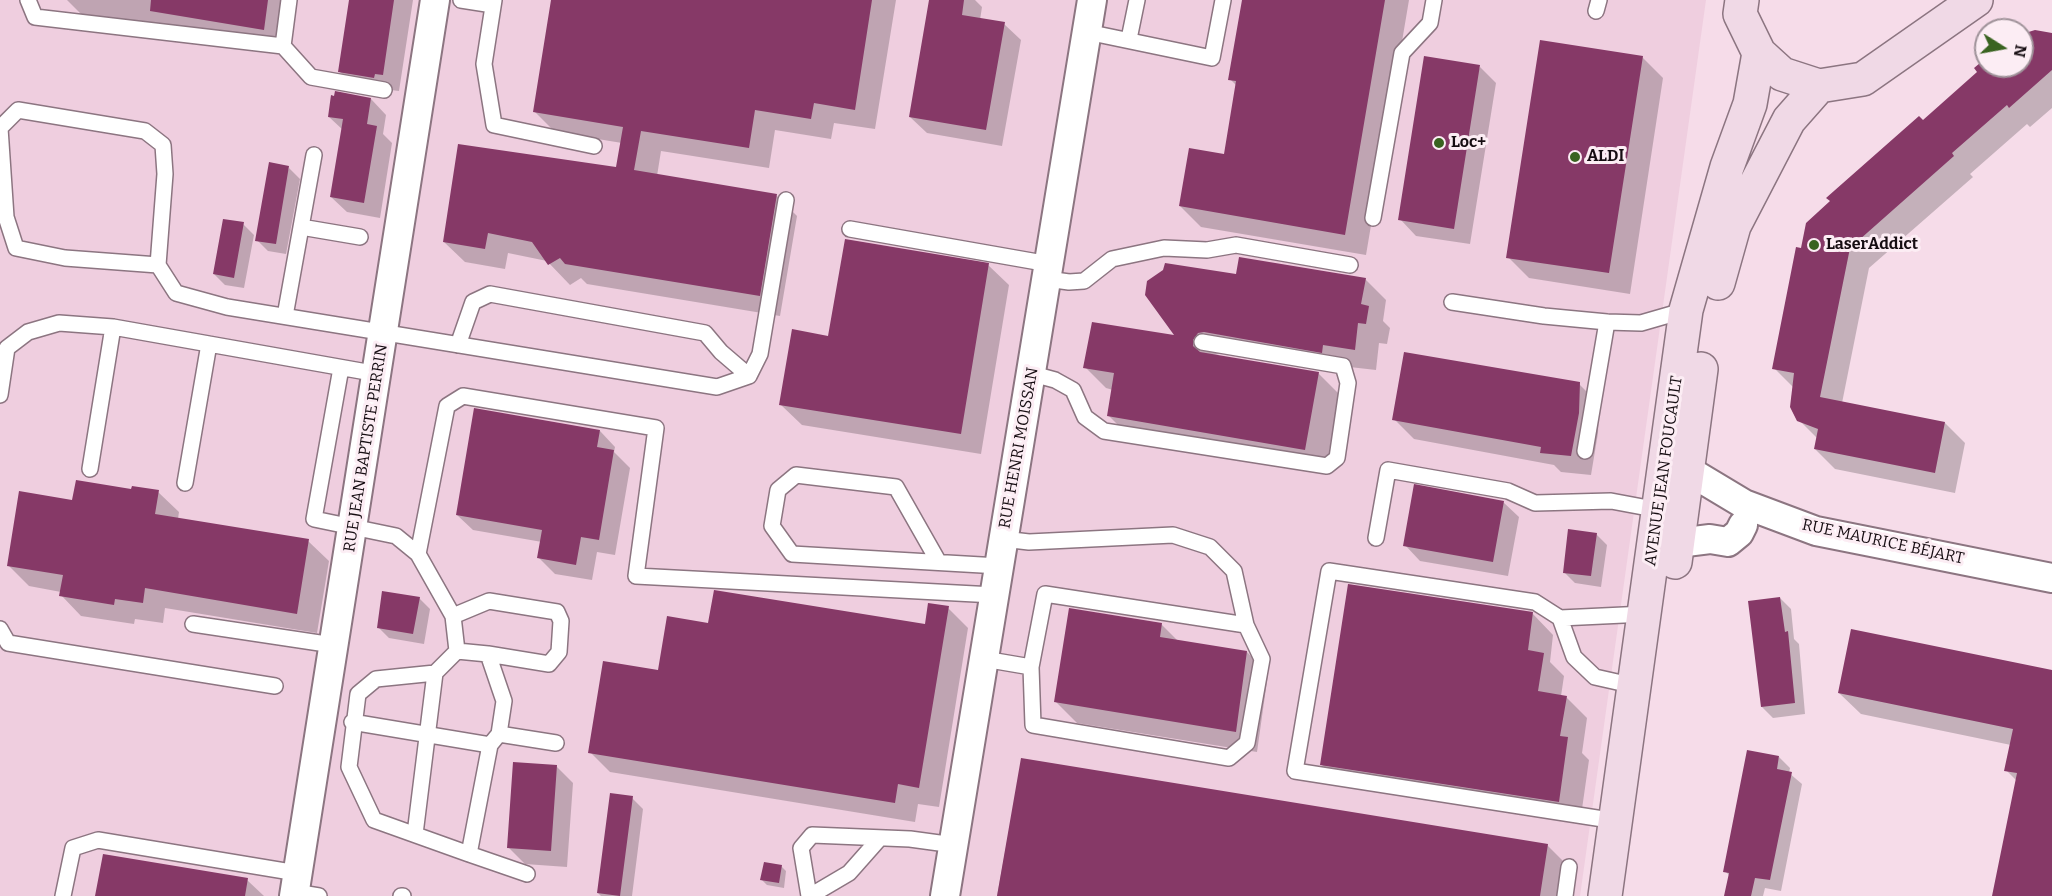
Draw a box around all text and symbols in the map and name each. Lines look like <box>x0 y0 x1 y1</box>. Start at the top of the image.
north arrow <box>1974 18 2034 78</box>
text: N <box>2010 43 2031 59</box>
place label: Loc+ <box>1451 133 1486 153</box>
marker: Loc+ <box>1432 136 1446 150</box>
place label: ALDI <box>1587 147 1624 167</box>
marker: ALDI <box>1568 150 1582 164</box>
place label: LaserAddict <box>1826 235 1918 255</box>
marker: LaserAddict <box>1807 238 1821 252</box>
street label: RUE JEAN BAPTISTE PERRIN <box>340 342 392 554</box>
street label: RUE HENRI MOISSAN <box>995 366 1043 530</box>
street label: AVENUE JEAN FOUCAULT <box>1641 375 1687 567</box>
street label: RUE MAURICE BÉJART <box>1800 515 1966 569</box>

